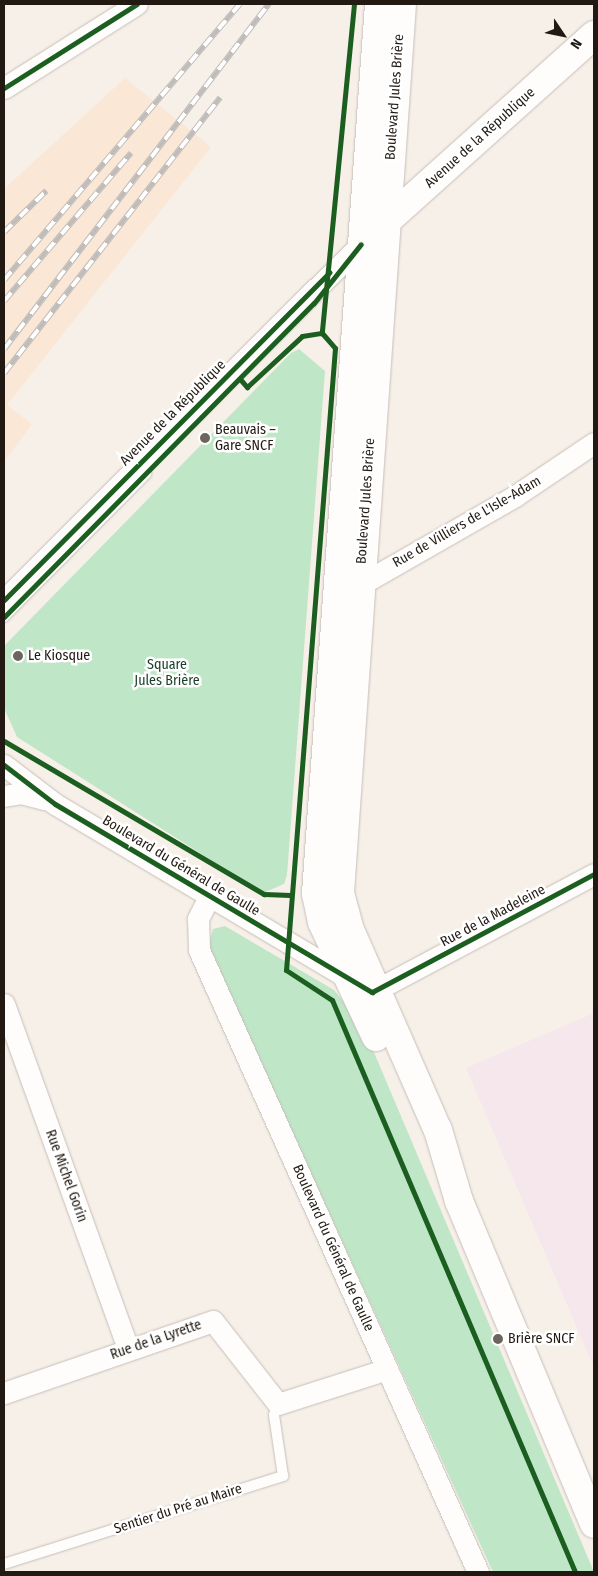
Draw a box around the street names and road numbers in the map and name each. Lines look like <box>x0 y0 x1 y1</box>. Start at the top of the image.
street label: Boulevard Jules Brière <box>382 33 408 161</box>
street label: Avenue de la République <box>421 84 539 192</box>
street label: Avenue de la République <box>117 357 229 469</box>
street label: Boulevard Jules Brière <box>353 437 379 565</box>
street label: Rue de Villiers de L'Isle-Adam <box>390 473 544 571</box>
street label: Boulevard du Général de Gaulle <box>99 812 263 920</box>
street label: Rue de la Madeleine <box>438 881 548 951</box>
street label: Rue Michel Gorin <box>42 1128 90 1224</box>
street label: Boulevard du Général de Gaulle <box>289 1162 377 1334</box>
street label: Rue de la Lyrette <box>108 1317 204 1363</box>
street label: Sentier du Pré au Maire <box>112 1480 244 1538</box>

